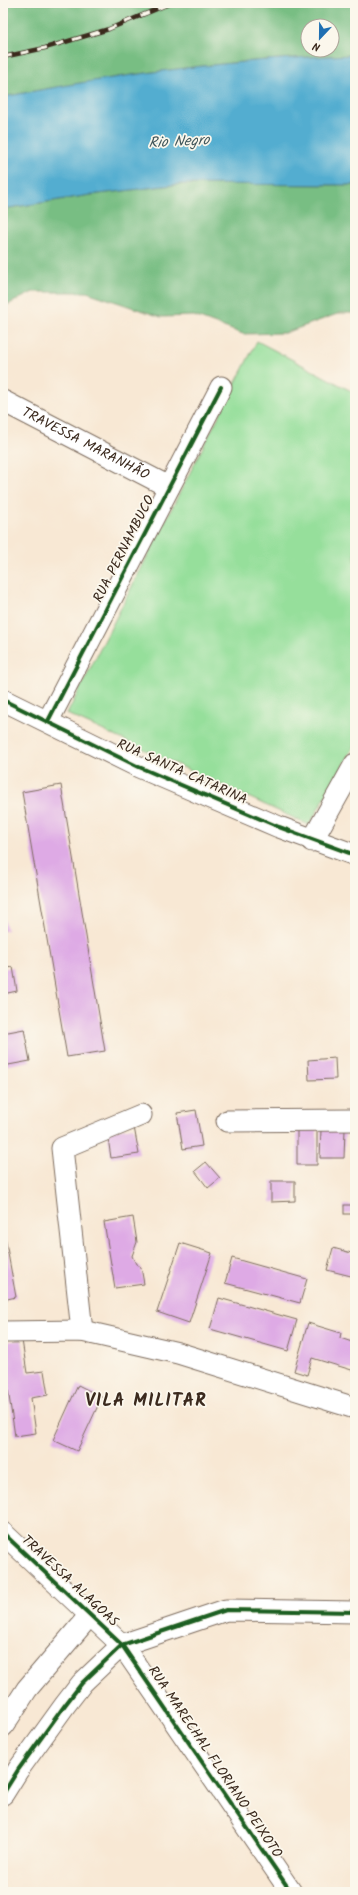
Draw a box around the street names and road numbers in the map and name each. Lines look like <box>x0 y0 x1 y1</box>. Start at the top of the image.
street label: TRAVESSA MARANHÃO <box>18 402 154 486</box>
street label: RUA PERNAMBUCO <box>87 491 161 607</box>
street label: RUA SANTA CATARINA <box>113 733 251 811</box>
street label: TRAVESSA ALAGOAS <box>16 1530 124 1633</box>
street label: RUA MARECHAL FLORIANO PEIXOTO <box>142 1661 288 1863</box>

